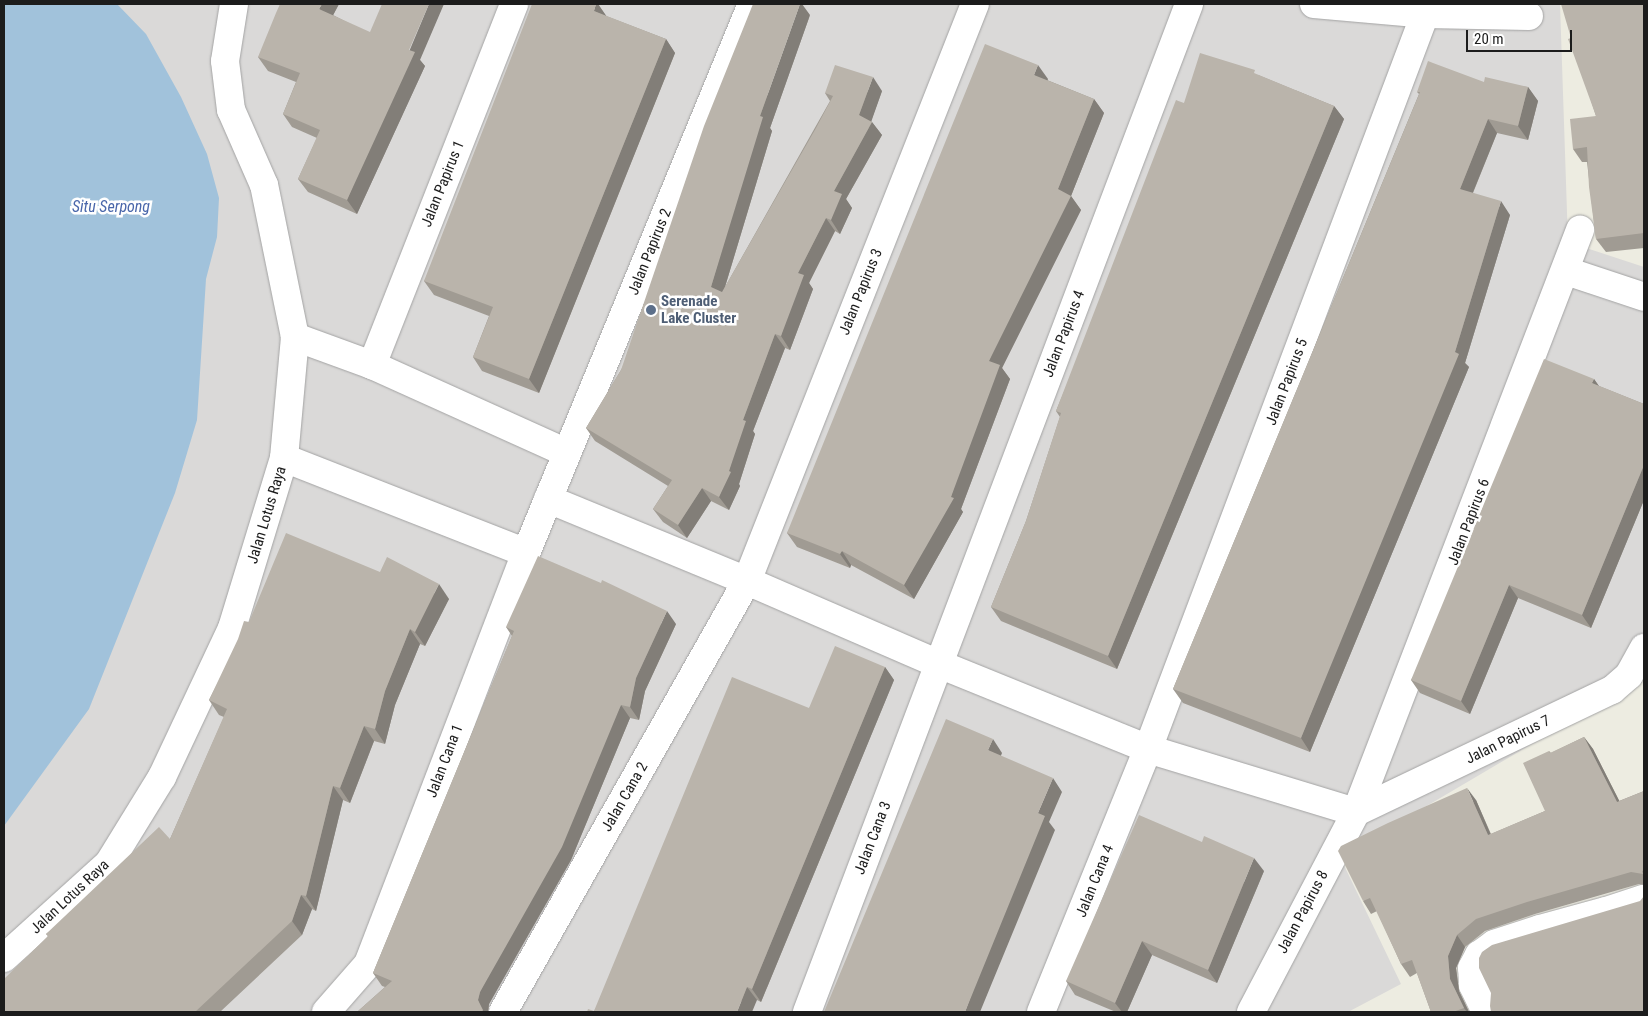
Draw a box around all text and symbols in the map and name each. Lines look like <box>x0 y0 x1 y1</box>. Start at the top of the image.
scale bar <box>1468 20 1574 52</box>
text: 20 m <box>1474 30 1504 48</box>
street label: Jalan Papirus 1 <box>418 138 468 230</box>
water label: Situ Serpong <box>72 197 150 217</box>
street label: Jalan Papirus 2 <box>625 206 675 298</box>
street label: Jalan Papirus 3 <box>836 246 886 338</box>
street label: Jalan Papirus 4 <box>1039 288 1089 380</box>
place label: Serenade Lake Cluster <box>661 292 736 327</box>
marker: Serenade Lake Cluster <box>645 304 657 316</box>
street label: Jalan Papirus 5 <box>1262 336 1312 428</box>
street label: Jalan Lotus Raya <box>244 464 290 566</box>
street label: Jalan Papirus 6 <box>1444 476 1494 568</box>
street label: Jalan Papirus 7 <box>1463 712 1553 768</box>
street label: Jalan Cana 1 <box>423 722 467 800</box>
street label: Jalan Cana 2 <box>598 759 652 835</box>
street label: Jalan Cana 3 <box>851 799 895 877</box>
street label: Jalan Cana 4 <box>1072 842 1118 920</box>
street label: Jalan Lotus Raya <box>27 856 113 938</box>
street label: Jalan Papirus 8 <box>1274 867 1332 957</box>

